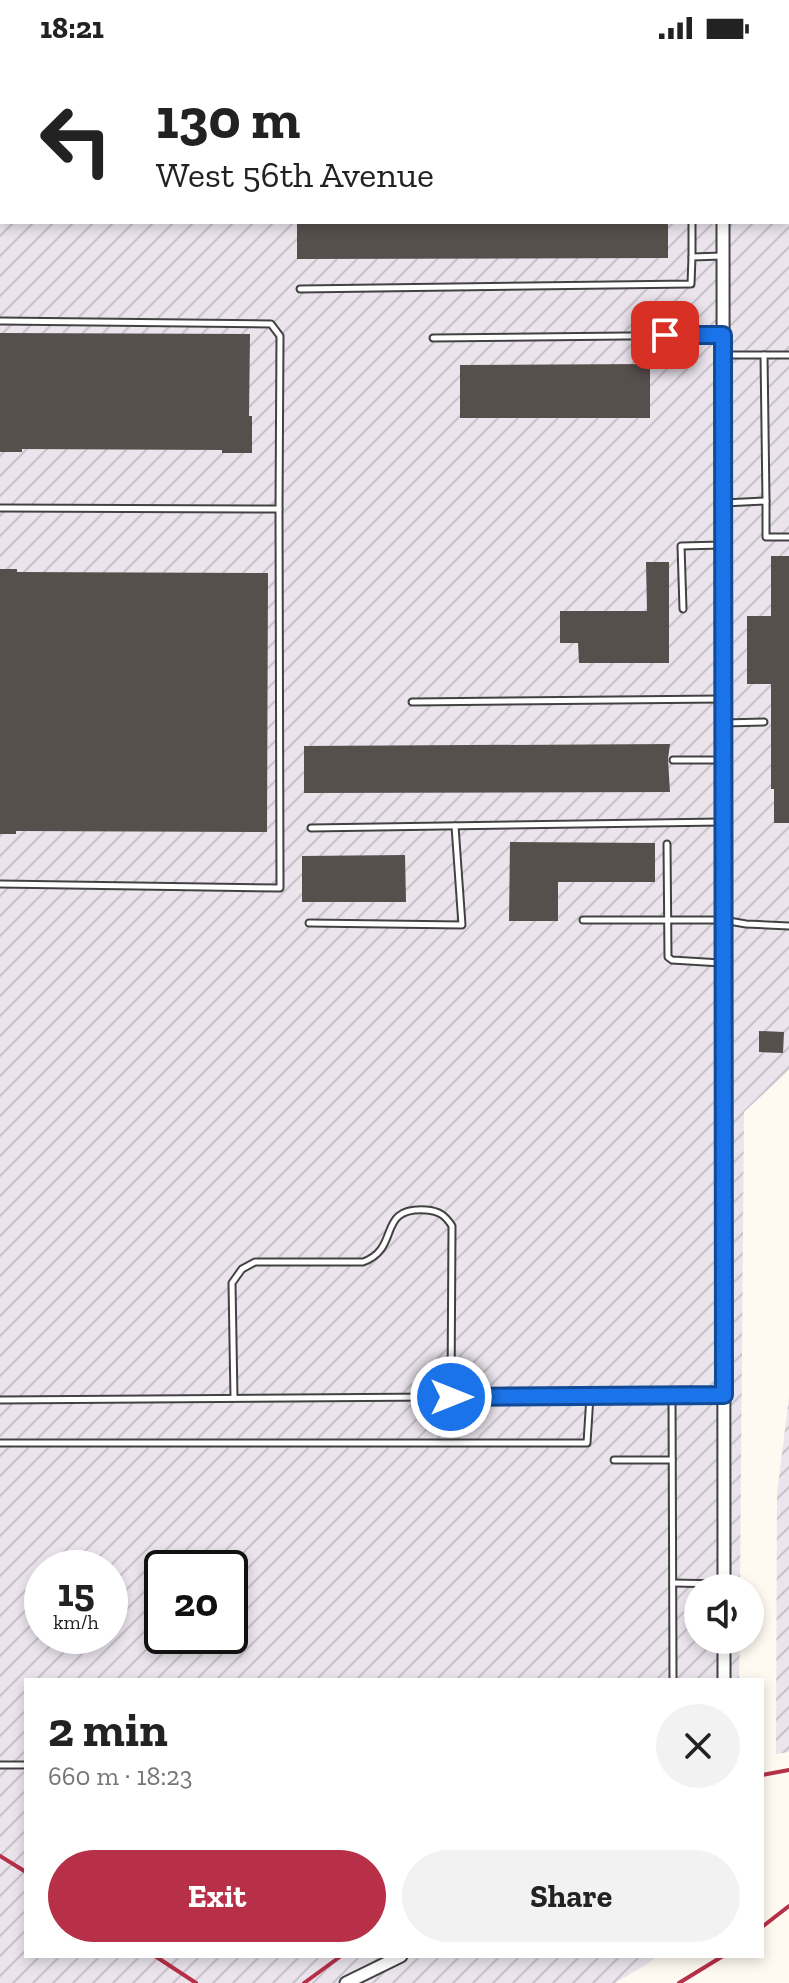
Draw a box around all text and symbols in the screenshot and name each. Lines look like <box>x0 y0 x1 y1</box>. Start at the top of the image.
text: 18:21 <box>40 10 104 46</box>
text: 130 m <box>156 85 300 152</box>
icon: left <box>24 88 128 192</box>
text: West 56th Avenue <box>156 153 434 196</box>
pin <box>631 301 699 369</box>
icon: arrive <box>643 313 687 357</box>
position arrow <box>409 1355 493 1439</box>
speed limit sign: 20 <box>144 1550 248 1654</box>
text: 15 <box>57 1568 95 1616</box>
map controls <box>684 1574 764 1654</box>
button: sound <box>684 1574 764 1654</box>
text: km/h <box>53 1610 99 1634</box>
text: 2 min <box>48 1701 168 1758</box>
button: close <box>656 1704 740 1788</box>
text: 660 m · 18:23 <box>48 1760 192 1792</box>
button: Exit <box>48 1850 386 1942</box>
button: Share <box>402 1850 740 1942</box>

